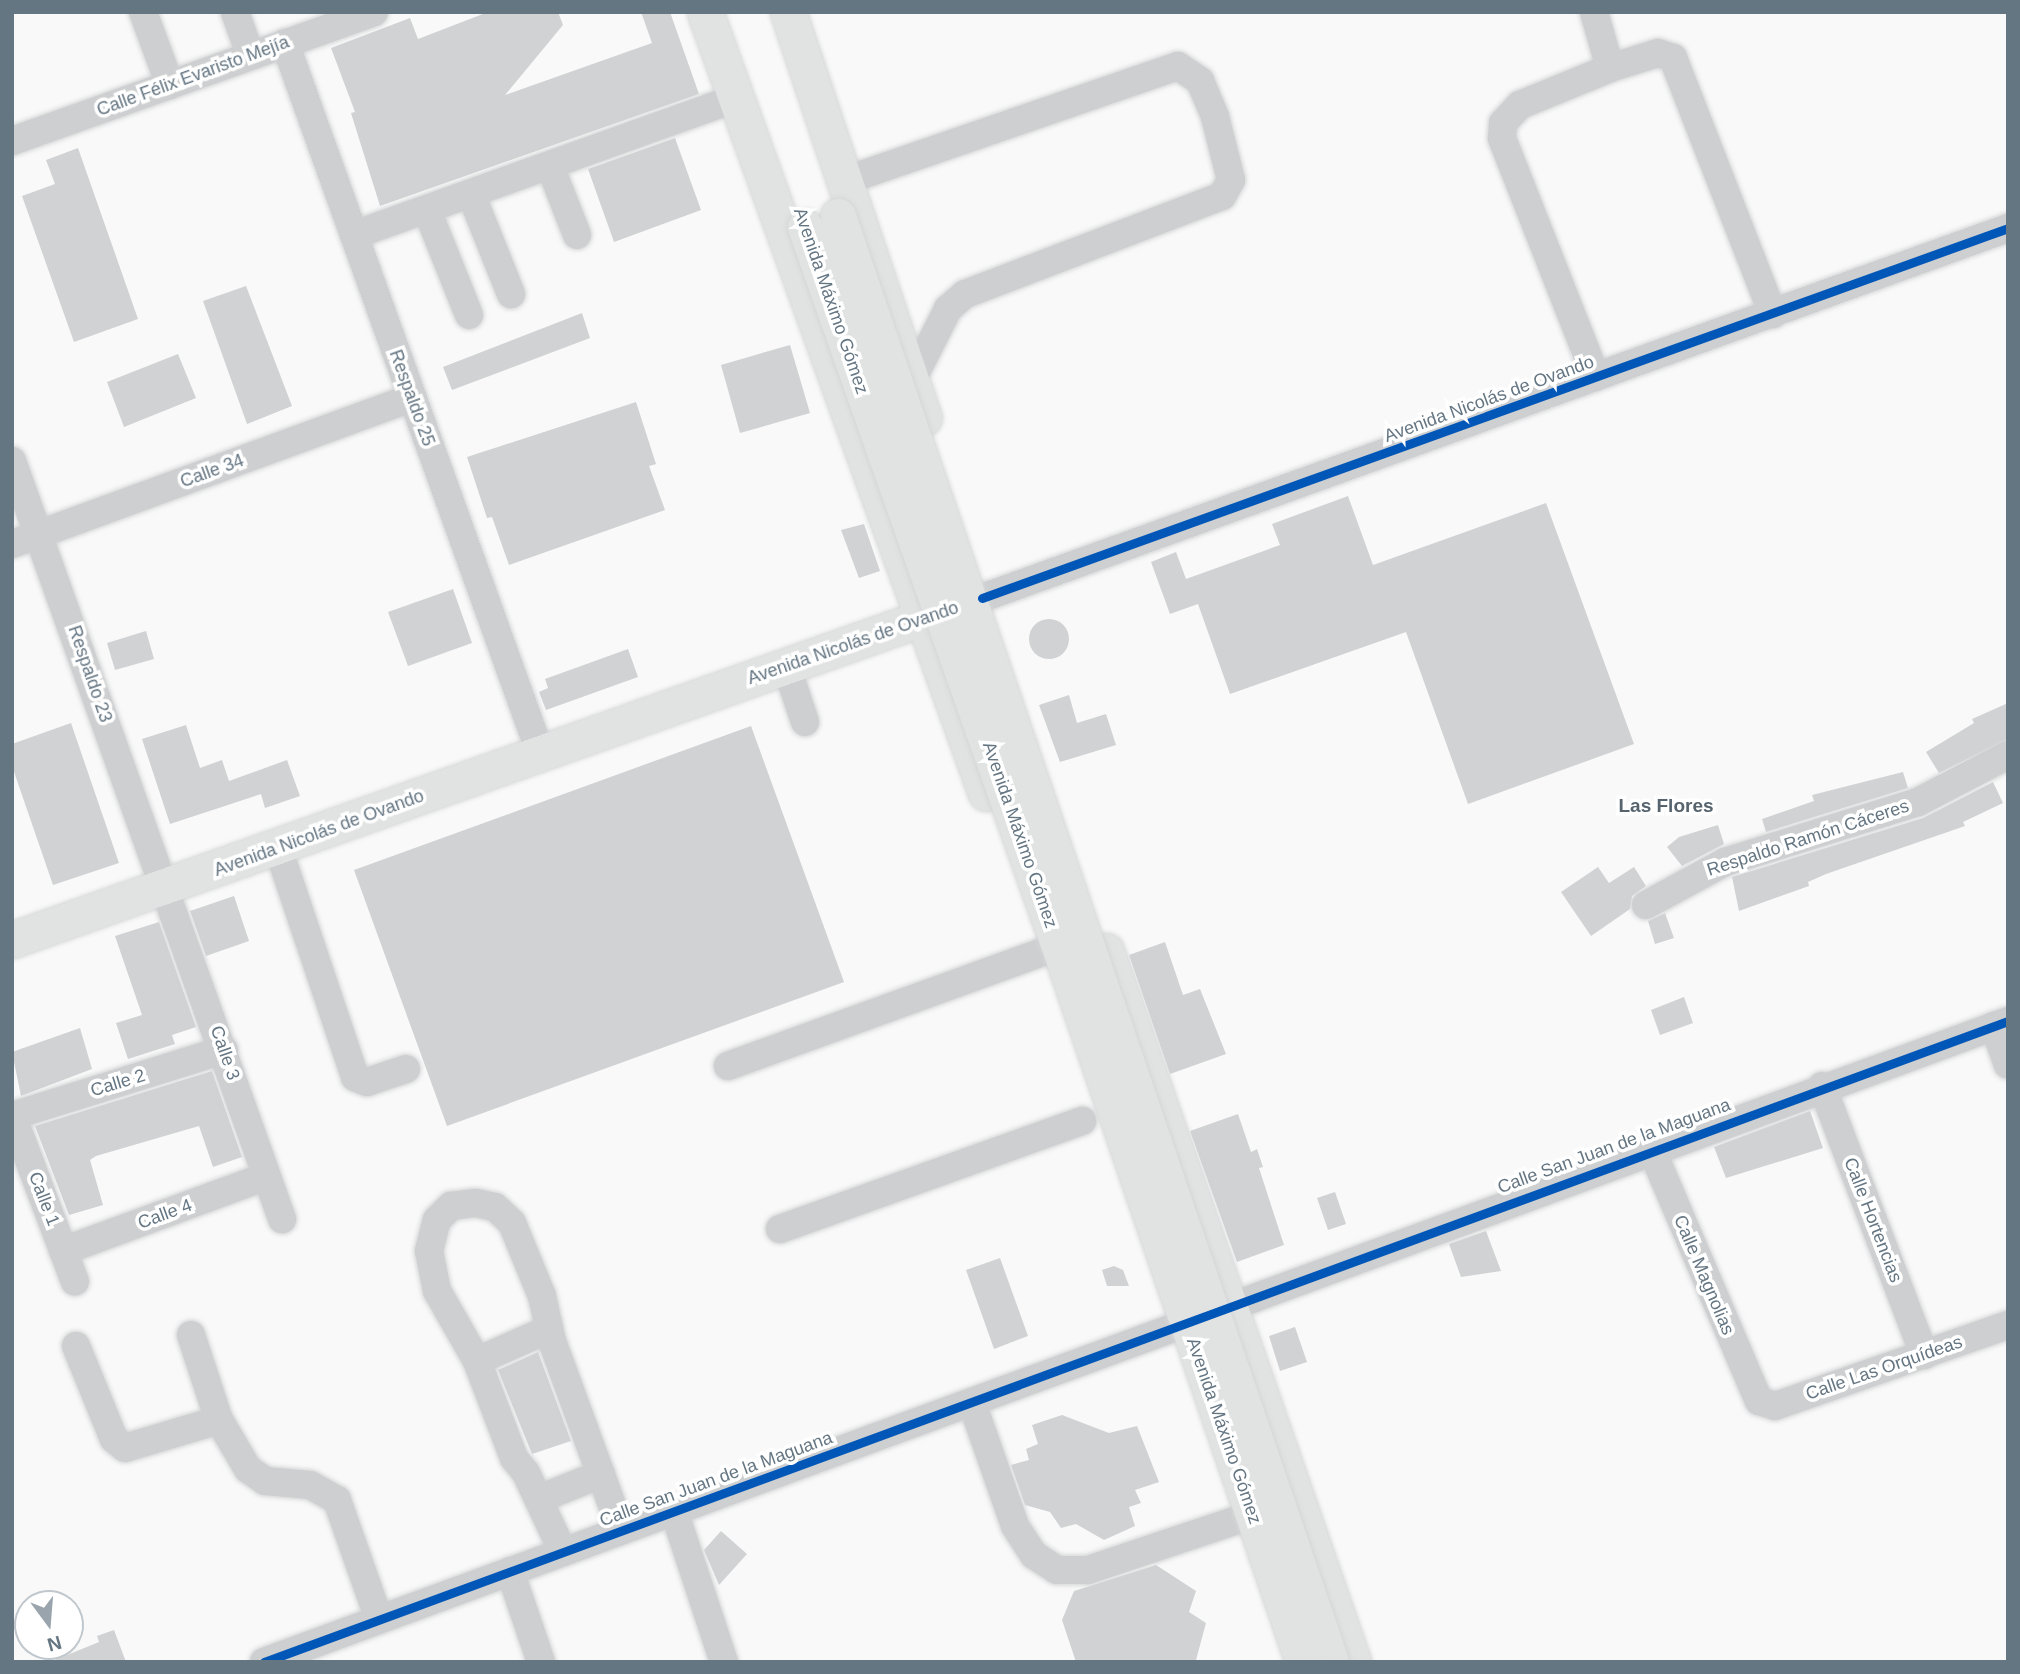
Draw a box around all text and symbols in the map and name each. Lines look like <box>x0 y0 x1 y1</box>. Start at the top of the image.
street label: Calle Félix Evaristo Mejía <box>94 31 292 121</box>
street label: Avenida Máximo Gómez <box>789 205 873 397</box>
street label: Respaldo 25 <box>385 347 439 449</box>
street label: Avenida Nicolás de Ovando <box>1381 351 1597 447</box>
street label: Calle 34 <box>177 450 247 492</box>
street label: Avenida Nicolás de Ovando <box>745 597 961 689</box>
street label: Respaldo 23 <box>63 623 117 725</box>
street label: Avenida Máximo Gómez <box>978 739 1062 931</box>
street label: Avenida Nicolás de Ovando <box>211 785 427 881</box>
district label: Las Flores <box>1618 795 1714 817</box>
street label: Respaldo Ramón Cáceres <box>1704 795 1912 881</box>
street label: Calle 3 <box>206 1023 244 1083</box>
street label: Calle 2 <box>88 1064 148 1102</box>
street label: Calle San Juan de la Maguana <box>1495 1094 1733 1198</box>
street label: Calle Hortencias <box>1839 1154 1907 1286</box>
street label: Calle 1 <box>24 1169 64 1229</box>
street label: Calle 4 <box>135 1194 195 1234</box>
street label: Calle Magnolias <box>1669 1212 1739 1338</box>
street label: Calle Las Orquídeas <box>1803 1331 1965 1405</box>
street label: Avenida Máximo Gómez <box>1182 1335 1266 1527</box>
street label: Calle San Juan de la Maguana <box>597 1427 835 1531</box>
north arrow <box>14 1590 84 1660</box>
text: N <box>45 1632 64 1656</box>

